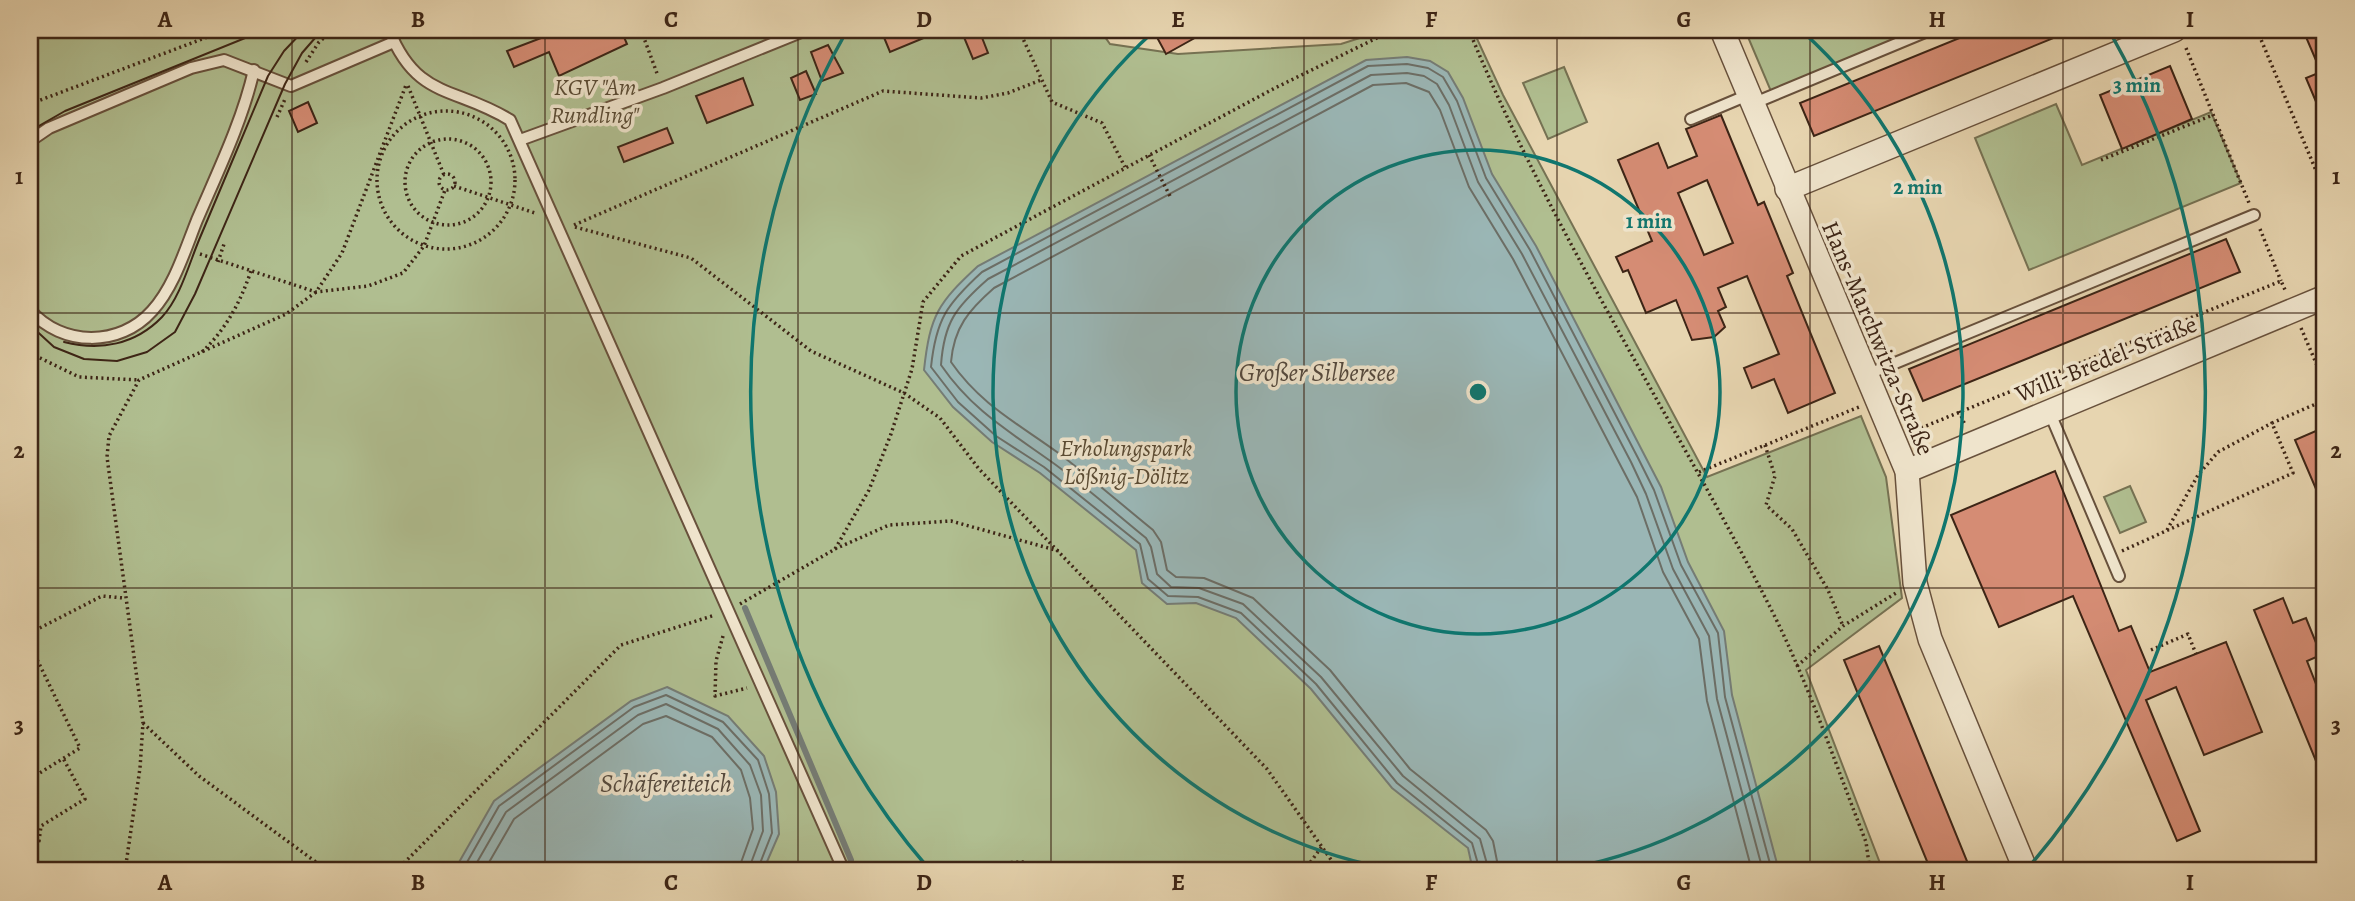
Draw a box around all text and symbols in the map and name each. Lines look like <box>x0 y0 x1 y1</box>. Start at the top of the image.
text: A <box>157 4 173 35</box>
text: B <box>411 4 425 35</box>
text: C <box>664 4 678 35</box>
text: D <box>916 4 932 35</box>
text: E <box>1171 4 1185 35</box>
text: F <box>1425 4 1438 35</box>
text: G <box>1676 4 1692 35</box>
text: H <box>1928 4 1946 35</box>
text: I <box>2186 4 2194 35</box>
park label: KGV "Am Rundling" <box>551 71 640 131</box>
text: 3 min <box>2113 71 2161 99</box>
text: 1 <box>15 161 23 192</box>
text: 1 <box>2332 161 2340 192</box>
text: 2 min <box>1893 173 1943 201</box>
text: 1 min <box>1626 207 1673 235</box>
street label: Hans-Marchwitza-Straße <box>1814 216 1942 460</box>
street label: Willi-Bredel-Straße <box>2010 308 2202 410</box>
water label: Großer Silbersee <box>1239 355 1395 390</box>
centre of rings <box>1466 380 1490 404</box>
park label: Erholungspark Lößnig-Dölitz <box>1060 432 1192 492</box>
text: 2 <box>13 435 25 466</box>
text: 2 <box>2330 435 2342 466</box>
text: 3 <box>14 710 24 741</box>
text: 3 <box>2331 710 2341 741</box>
water label: Schäfereiteich <box>600 766 732 801</box>
text: A <box>157 867 173 898</box>
text: B <box>411 867 425 898</box>
text: C <box>664 867 678 898</box>
text: D <box>916 867 932 898</box>
text: E <box>1171 867 1185 898</box>
text: F <box>1425 867 1438 898</box>
text: G <box>1676 867 1692 898</box>
text: H <box>1928 867 1946 898</box>
text: I <box>2186 867 2194 898</box>

